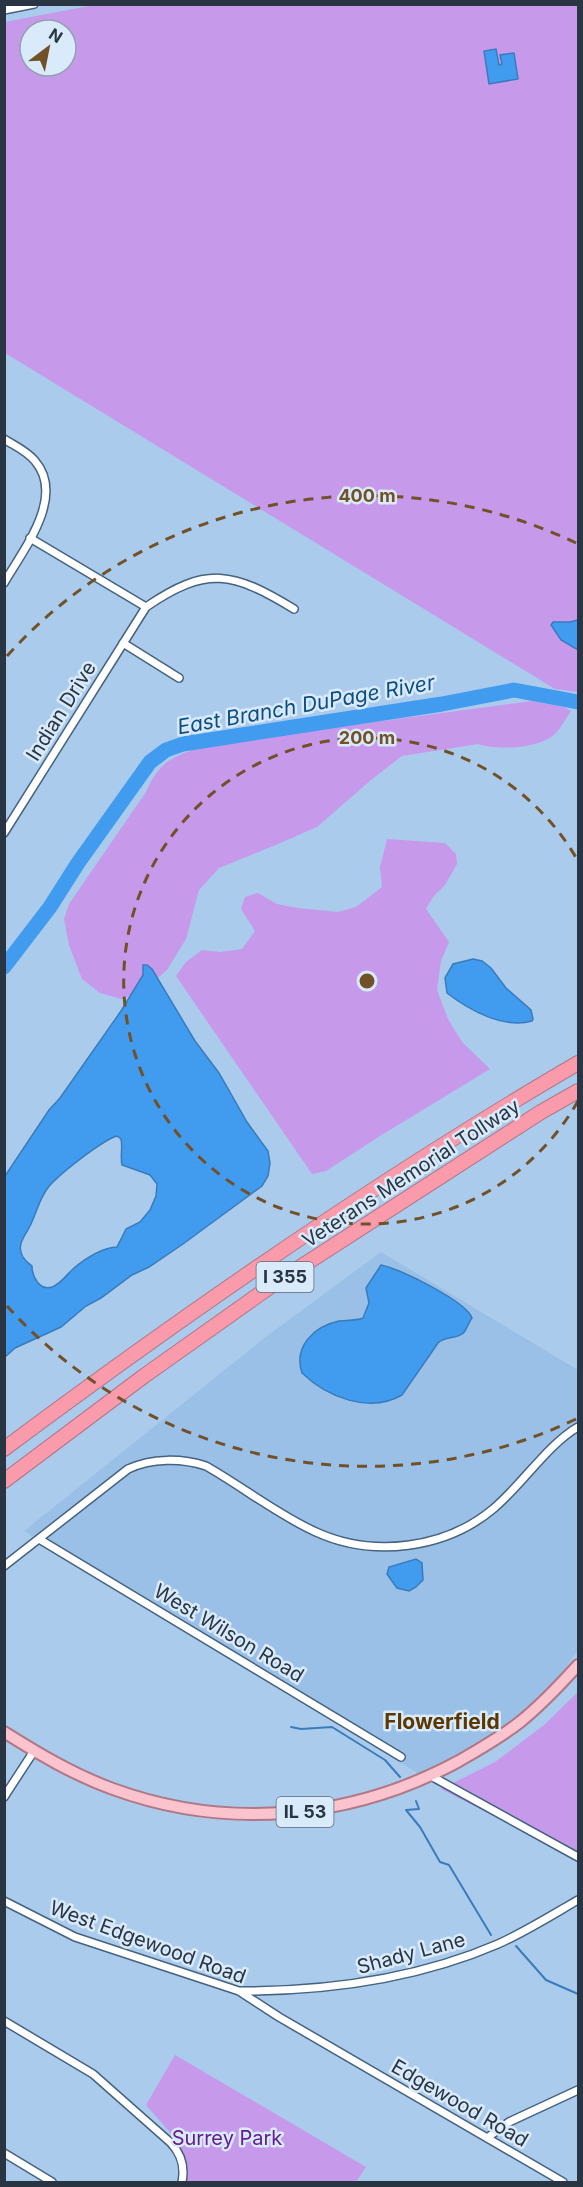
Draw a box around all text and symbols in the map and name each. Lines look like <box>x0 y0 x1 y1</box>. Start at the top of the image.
north arrow <box>18 18 78 78</box>
text: N <box>45 24 66 47</box>
text: 400 m <box>338 485 396 506</box>
street label: Indian Drive <box>21 657 101 765</box>
water label: East Branch DuPage River <box>175 669 438 739</box>
text: 200 m <box>339 727 395 748</box>
centre of rings <box>357 971 377 991</box>
street label: Veterans Memorial Tollway <box>298 1094 524 1252</box>
road number: I 355 <box>256 1262 314 1292</box>
street label: West Wilson Road <box>150 1579 308 1687</box>
district label: Flowerfield <box>384 1709 500 1734</box>
road number: IL 53 <box>276 1797 334 1827</box>
street label: West Edgewood Road <box>47 1895 249 1989</box>
street label: Shady Lane <box>354 1927 468 1979</box>
street label: Edgewood Road <box>387 2054 533 2152</box>
park label: Surrey Park <box>172 2126 282 2150</box>

